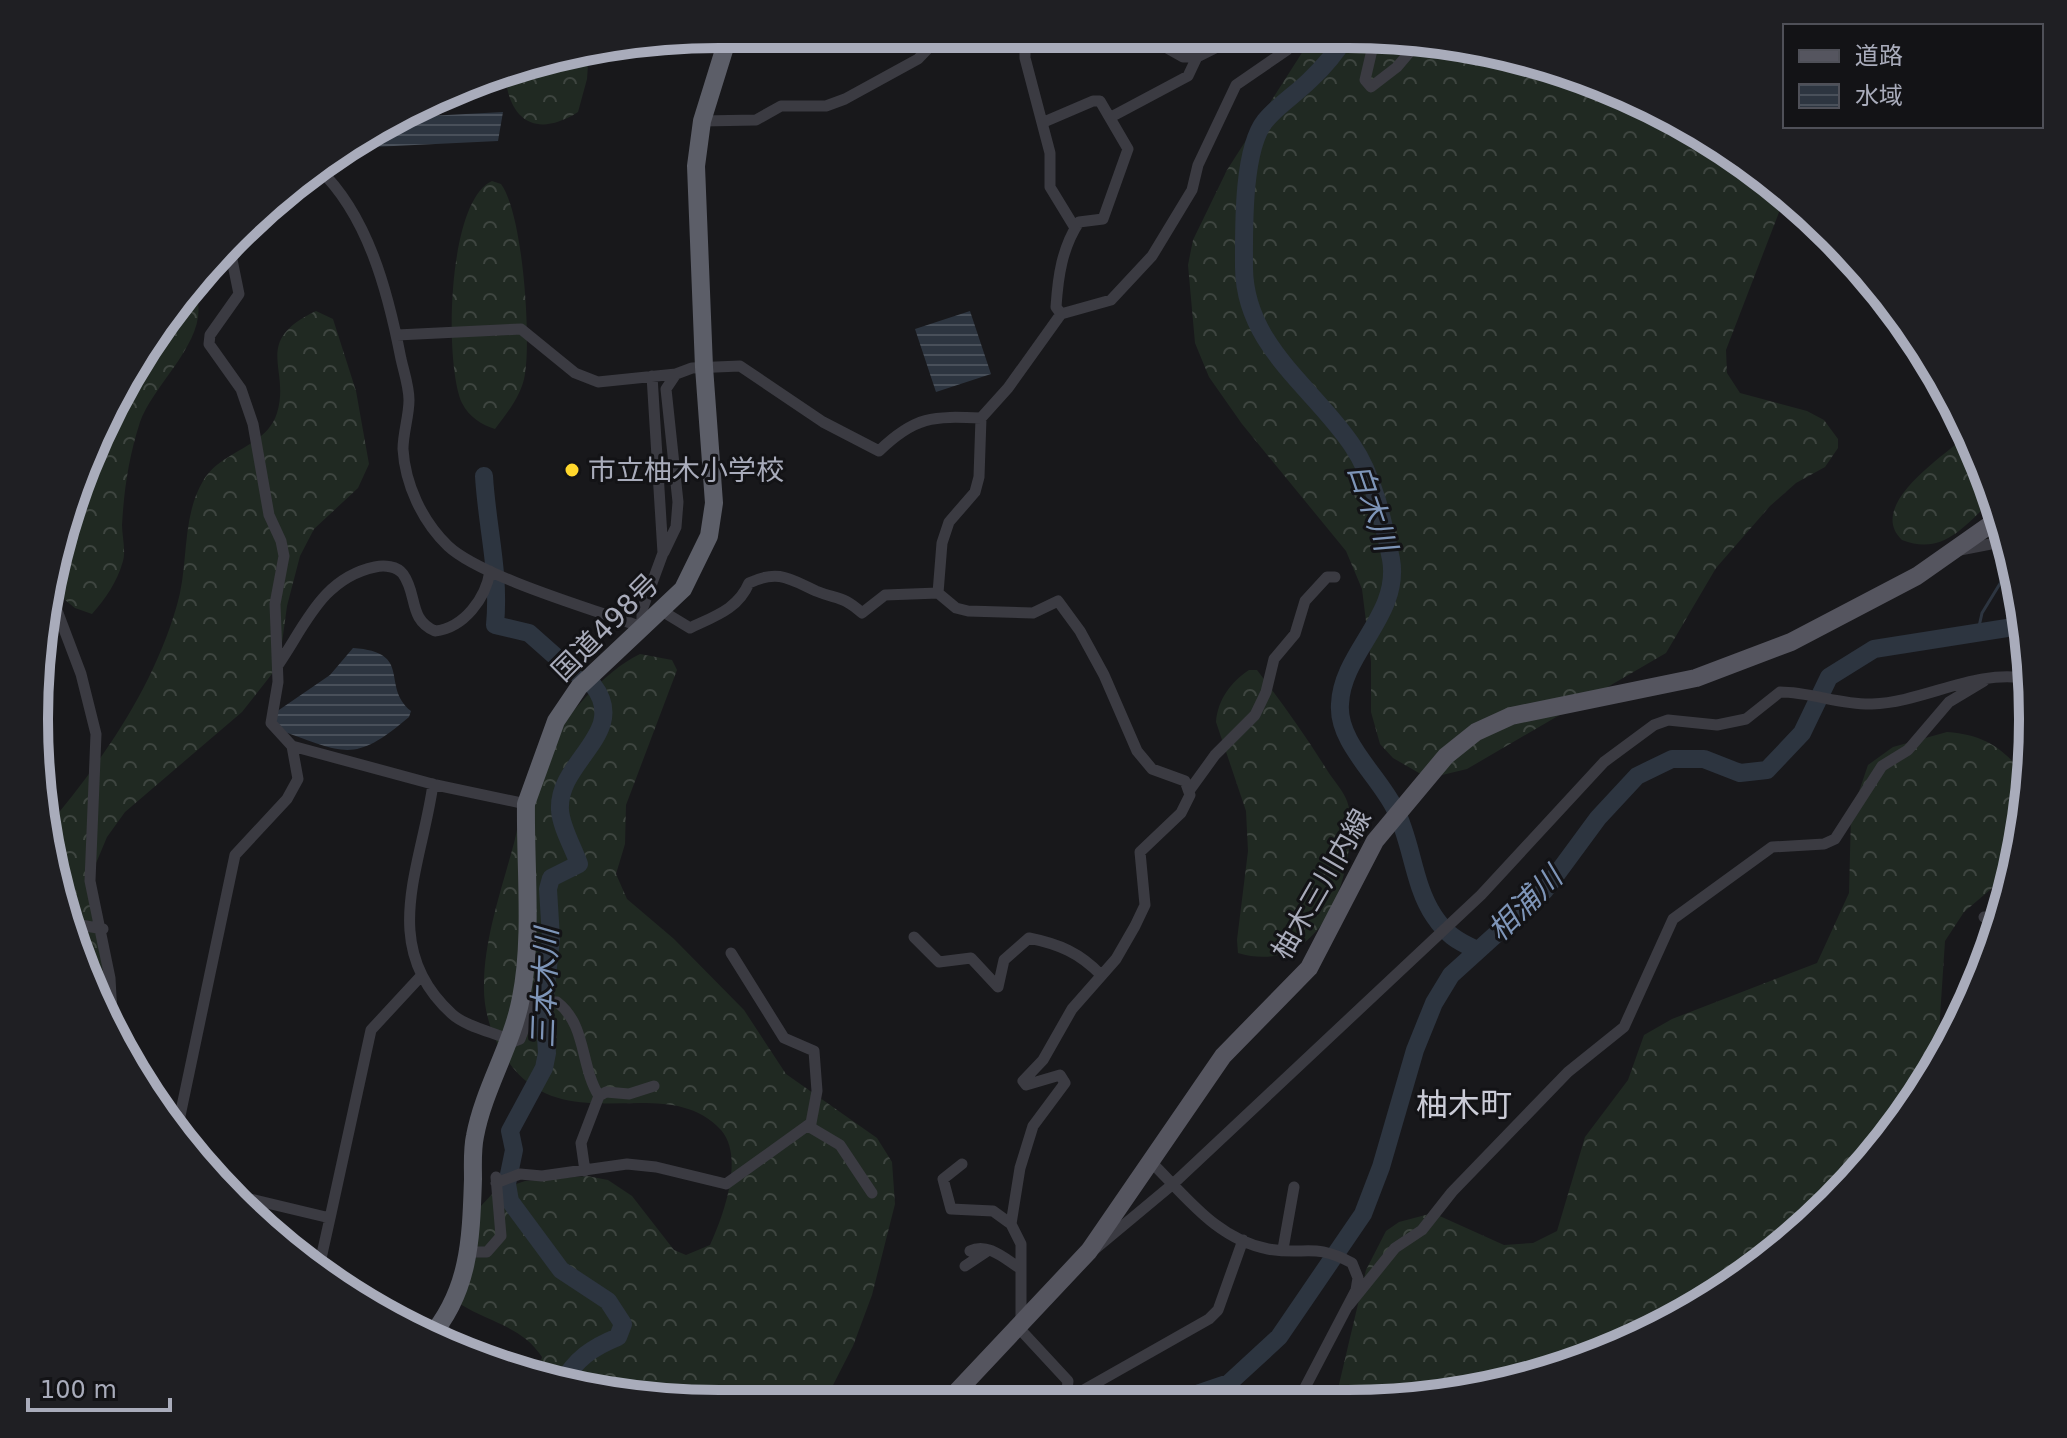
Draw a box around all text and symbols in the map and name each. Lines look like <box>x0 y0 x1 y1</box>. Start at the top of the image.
legend <box>1783 24 2043 128</box>
text: 道路 <box>1855 42 1903 70</box>
text: 水域 <box>1855 82 1903 110</box>
place label: 市立柚木小学校 <box>588 454 784 487</box>
water label: 白木川 <box>1341 459 1405 558</box>
marker: 市立柚木小学校 <box>563 461 581 479</box>
street label: 国道498号 <box>545 567 666 688</box>
street label: 柚木三川内線 <box>1265 803 1378 965</box>
water label: 相浦川 <box>1480 857 1571 948</box>
water label: 三本木川 <box>525 924 564 1049</box>
district label: 柚木町 <box>1416 1086 1512 1124</box>
scale bar <box>28 1362 170 1412</box>
text: 100 m <box>40 1376 117 1404</box>

